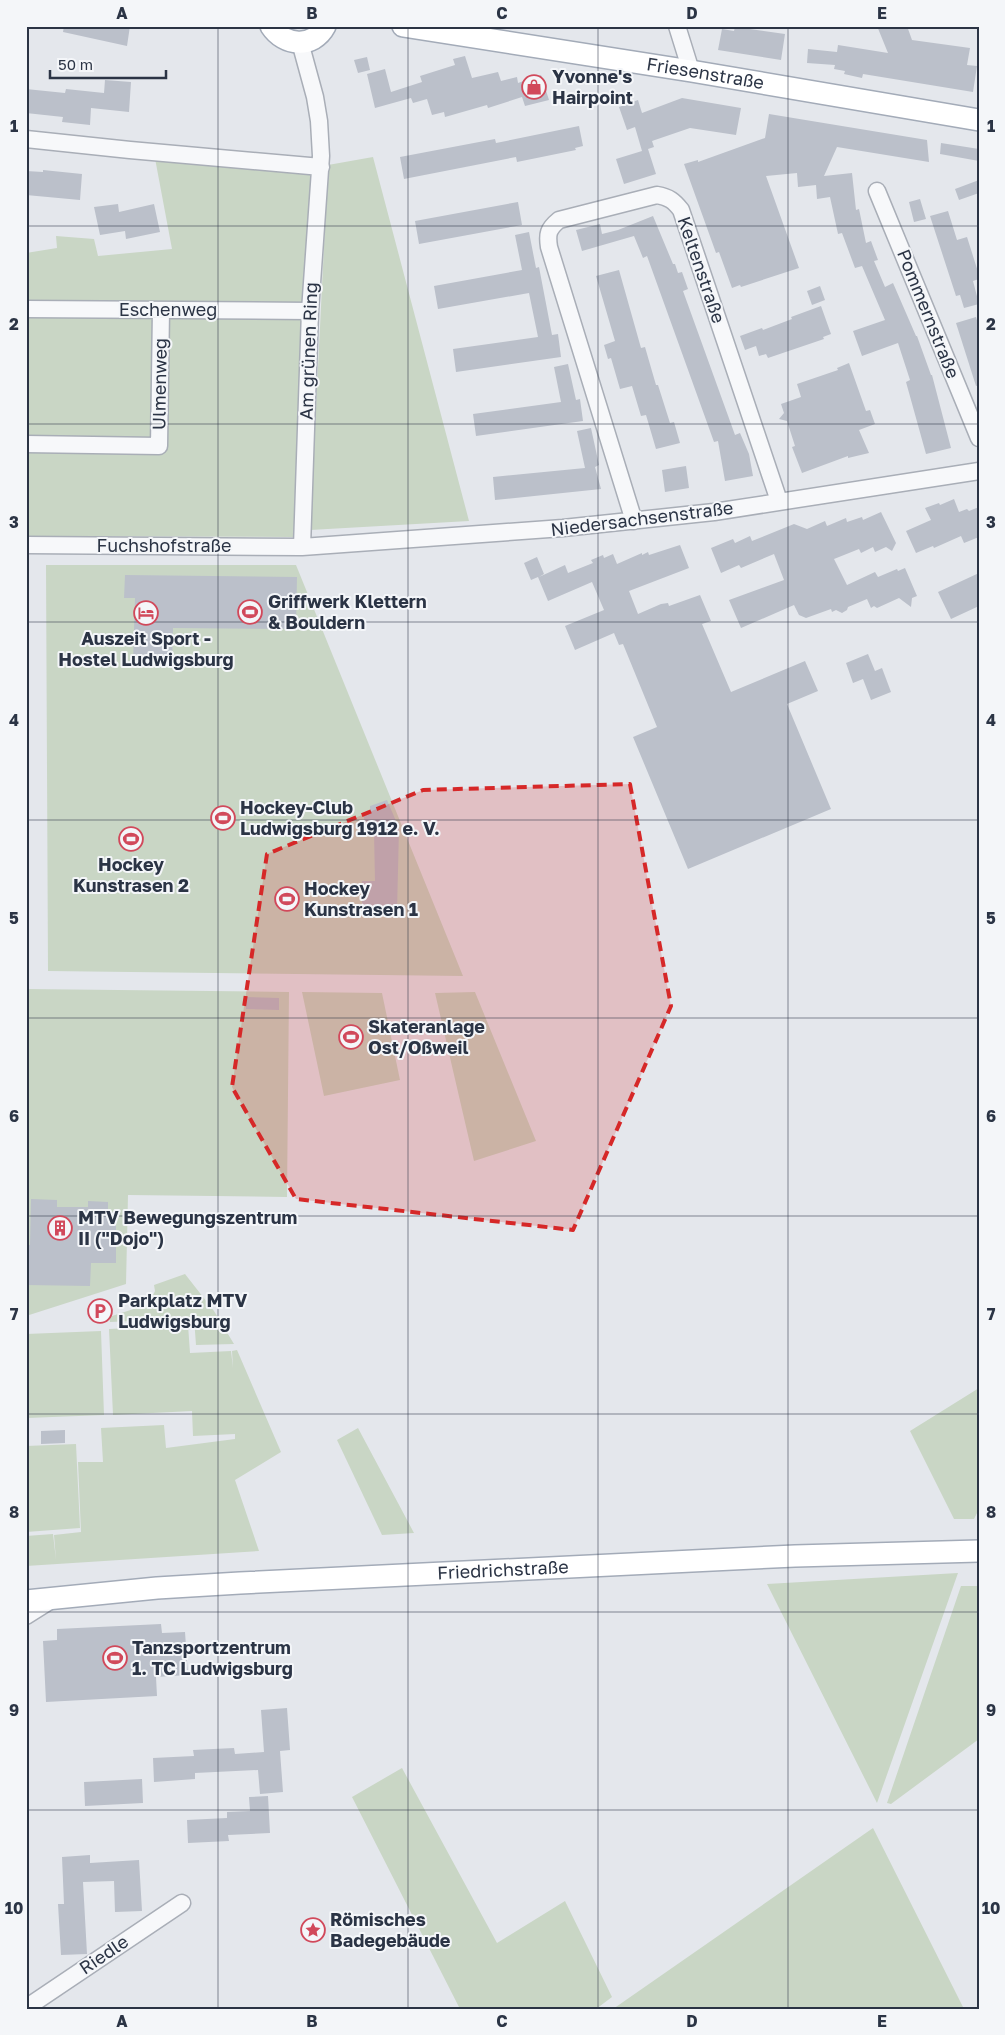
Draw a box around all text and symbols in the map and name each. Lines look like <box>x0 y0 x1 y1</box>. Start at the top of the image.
text: A <box>116 3 128 23</box>
text: B <box>306 3 318 23</box>
text: C <box>496 3 508 23</box>
text: D <box>686 3 698 23</box>
text: E <box>877 3 887 23</box>
scale bar <box>50 48 166 80</box>
street label: Friesenstraße <box>645 52 766 93</box>
text: 50 m <box>58 55 93 73</box>
place label: Yvonne's Hairpoint <box>552 65 633 108</box>
shop icon: Yvonne's Hairpoint <box>521 74 547 100</box>
text: 1 <box>10 116 18 136</box>
text: 1 <box>987 116 995 136</box>
street label: Keltenstraße <box>673 213 730 326</box>
street label: Pommernstraße <box>893 246 965 381</box>
street label: Am grünen Ring <box>295 282 321 420</box>
street label: Eschenweg <box>119 298 217 320</box>
text: 2 <box>9 314 19 334</box>
text: 2 <box>986 314 996 334</box>
street label: Ulmenweg <box>147 338 171 430</box>
street label: Niedersachsenstraße <box>549 496 734 540</box>
text: 3 <box>9 512 19 532</box>
text: 3 <box>986 512 996 532</box>
street label: Fuchshofstraße <box>97 534 231 556</box>
place label: Griffwerk Klettern & Bouldern <box>268 590 427 633</box>
sports icon: Griffwerk Klettern & Bouldern <box>237 599 263 625</box>
hotel icon: Auszeit Sport - Hostel Ludwigsburg <box>133 600 159 626</box>
place label: Auszeit Sport - Hostel Ludwigsburg <box>58 627 234 670</box>
text: 4 <box>9 710 19 730</box>
text: 4 <box>986 710 996 730</box>
place label: Hockey-Club Ludwigsburg 1912 e. V. <box>240 796 440 839</box>
sports icon: Hockey-Club Ludwigsburg 1912 e. V. <box>210 805 236 831</box>
sports icon: Hockey Kunstrasen 2 <box>118 826 144 852</box>
place label: Hockey Kunstrasen 2 <box>73 853 189 896</box>
place label: Hockey Kunstrasen 1 <box>304 877 418 920</box>
sports icon: Hockey Kunstrasen 1 <box>274 886 300 912</box>
text: 5 <box>9 908 19 928</box>
text: 5 <box>986 908 996 928</box>
place label: Skateranlage Ost/Oßweil <box>368 1015 485 1058</box>
sports icon: Skateranlage Ost/Oßweil <box>338 1024 364 1050</box>
text: 6 <box>9 1106 19 1126</box>
text: 6 <box>986 1106 996 1126</box>
place label: MTV Bewegungszentrum II ("Dojo") <box>78 1206 297 1249</box>
building icon: MTV Bewegungszentrum II ("Dojo") <box>47 1215 73 1241</box>
place label: Parkplatz MTV Ludwigsburg <box>118 1289 247 1332</box>
parking icon: Parkplatz MTV Ludwigsburg <box>87 1298 113 1324</box>
text: 7 <box>10 1304 19 1324</box>
text: 7 <box>987 1304 996 1324</box>
text: 8 <box>9 1502 19 1522</box>
text: 8 <box>986 1502 996 1522</box>
street label: Friedrichstraße <box>437 1555 569 1583</box>
place label: Tanzsportzentrum 1. TC Ludwigsburg <box>132 1636 293 1679</box>
sports icon: Tanzsportzentrum 1. TC Ludwigsburg <box>102 1645 128 1671</box>
text: 9 <box>9 1700 19 1720</box>
text: 9 <box>986 1700 996 1720</box>
text: 10 <box>5 1898 23 1918</box>
text: 10 <box>982 1898 1000 1918</box>
place label: Römisches Badegebäude <box>330 1908 451 1951</box>
place icon: Römisches Badegebäude <box>300 1917 326 1943</box>
street label: Riedle <box>75 1930 132 1979</box>
text: A <box>116 2011 128 2031</box>
text: B <box>306 2011 318 2031</box>
text: C <box>496 2011 508 2031</box>
text: D <box>686 2011 698 2031</box>
text: E <box>877 2011 887 2031</box>

